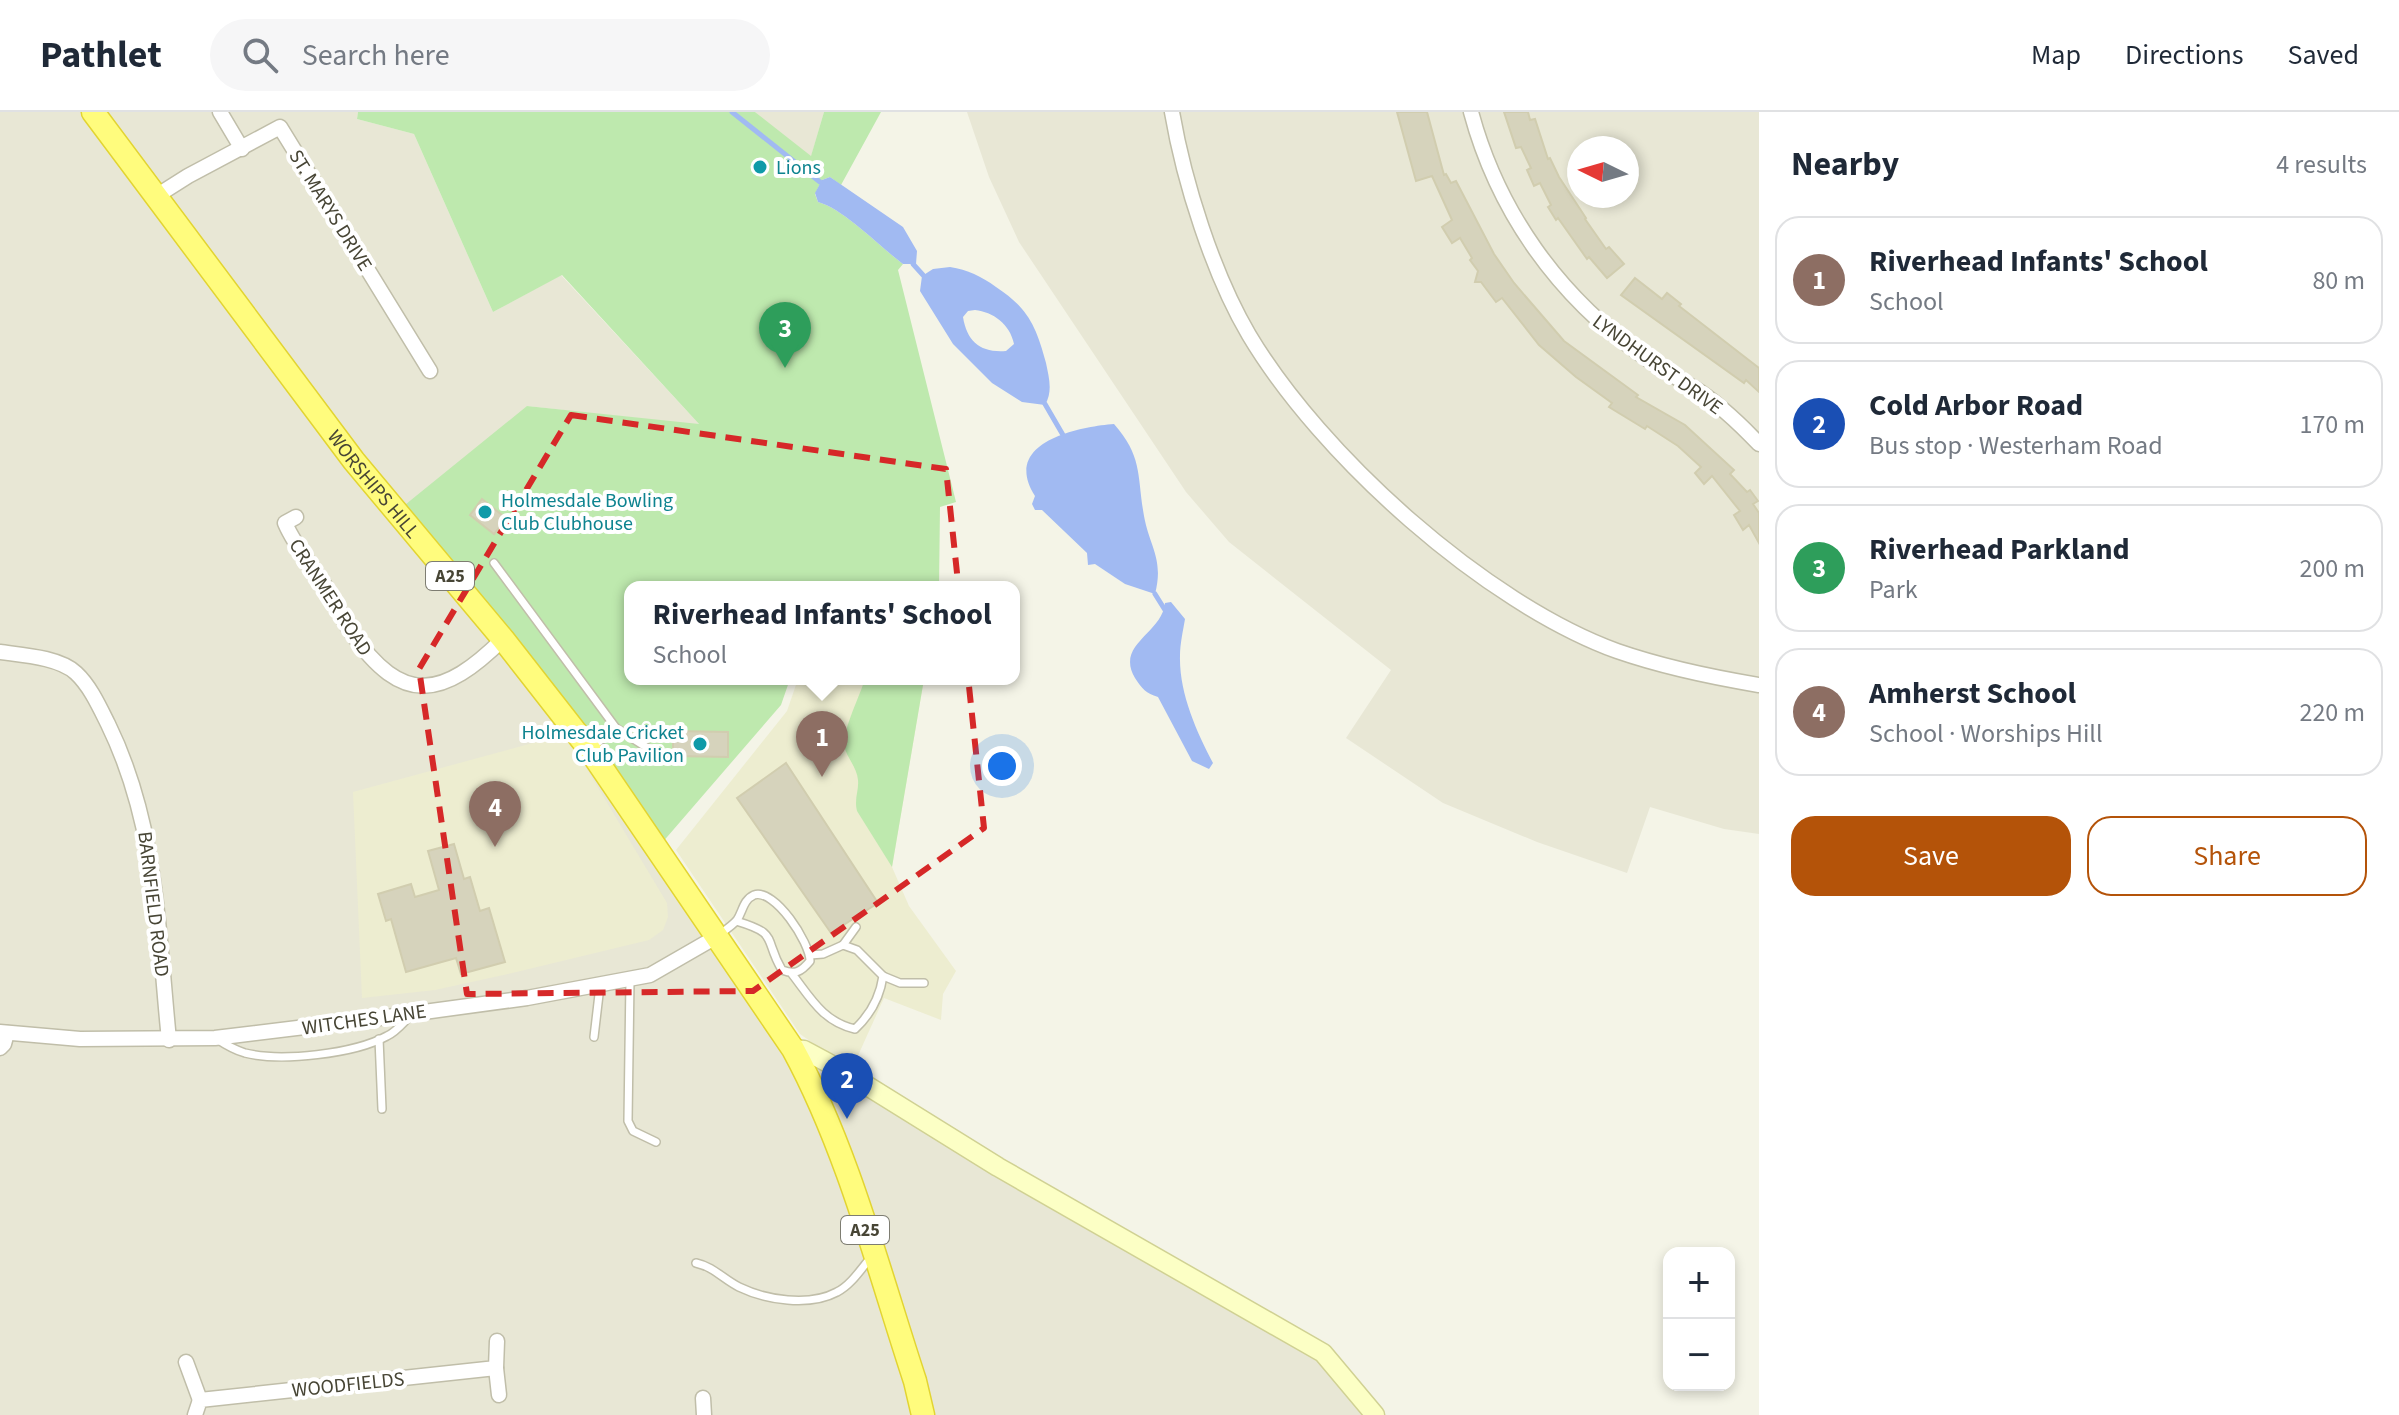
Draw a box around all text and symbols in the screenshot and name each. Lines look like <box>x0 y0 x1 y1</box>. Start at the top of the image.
search box <box>210 19 770 91</box>
text: Pathlet <box>40 28 162 82</box>
icon: search <box>238 33 282 77</box>
text: Search here <box>302 34 450 77</box>
text: Map <box>2031 35 2081 75</box>
text: Directions <box>2125 35 2244 75</box>
text: Saved <box>2288 35 2359 75</box>
north arrow <box>1567 136 1639 208</box>
text: Nearby <box>1791 140 1899 189</box>
street label: ST. MARYS DRIVE <box>282 144 379 277</box>
text: 4 results <box>2276 146 2367 183</box>
place label: Lions <box>776 154 821 182</box>
marker: Lions <box>751 158 769 176</box>
text: Riverhead Infants' School <box>1869 240 2208 283</box>
text: 1 <box>1812 262 1826 299</box>
text: 80 m <box>2312 262 2365 299</box>
text: School <box>1869 283 1944 320</box>
pin: 3 <box>759 302 811 368</box>
street label: LYNDHURST DRIVE <box>1587 308 1728 422</box>
text: Cold Arbor Road <box>1869 384 2083 427</box>
text: 2 <box>1812 406 1826 443</box>
text: 170 m <box>2299 406 2365 443</box>
street label: WORSHIPS HILL <box>320 424 426 545</box>
text: Bus stop · Westerham Road <box>1869 427 2163 464</box>
place label: Holmesdale Bowling Club Clubhouse <box>501 487 673 538</box>
marker: Holmesdale Bowling Club Clubhouse <box>476 503 494 521</box>
text: Riverhead Parkland <box>1869 528 2130 571</box>
street label: CRANMER ROAD <box>282 533 379 662</box>
text: 3 <box>1812 550 1826 587</box>
text: 200 m <box>2299 550 2365 587</box>
road number: A25 <box>426 562 474 590</box>
text: Park <box>1869 571 1918 608</box>
popup <box>624 581 1020 685</box>
text: Riverhead Infants' School <box>653 593 991 636</box>
text: School <box>653 636 727 673</box>
text: Amherst School <box>1869 672 2076 715</box>
text: 4 <box>1812 694 1826 731</box>
text: 220 m <box>2299 694 2365 731</box>
pin: 1 <box>796 711 848 777</box>
text: School · Worships Hill <box>1869 715 2103 752</box>
place label: Holmesdale Cricket Club Pavilion <box>522 719 684 770</box>
marker: Holmesdale Cricket Club Pavilion <box>691 735 709 753</box>
your location <box>982 746 1022 786</box>
pin: 4 <box>469 781 521 847</box>
button: Save <box>1791 816 2071 896</box>
button: Share <box>2087 816 2367 896</box>
street label: BARNFIELD ROAD <box>130 830 176 978</box>
street label: WITCHES LANE <box>300 997 428 1043</box>
pin: 2 <box>821 1053 873 1119</box>
road number: A25 <box>841 1216 889 1244</box>
map controls <box>1663 1247 1735 1391</box>
button: + <box>1663 1247 1735 1319</box>
button: − <box>1663 1319 1735 1391</box>
street label: WOODFIELDS <box>291 1365 406 1405</box>

